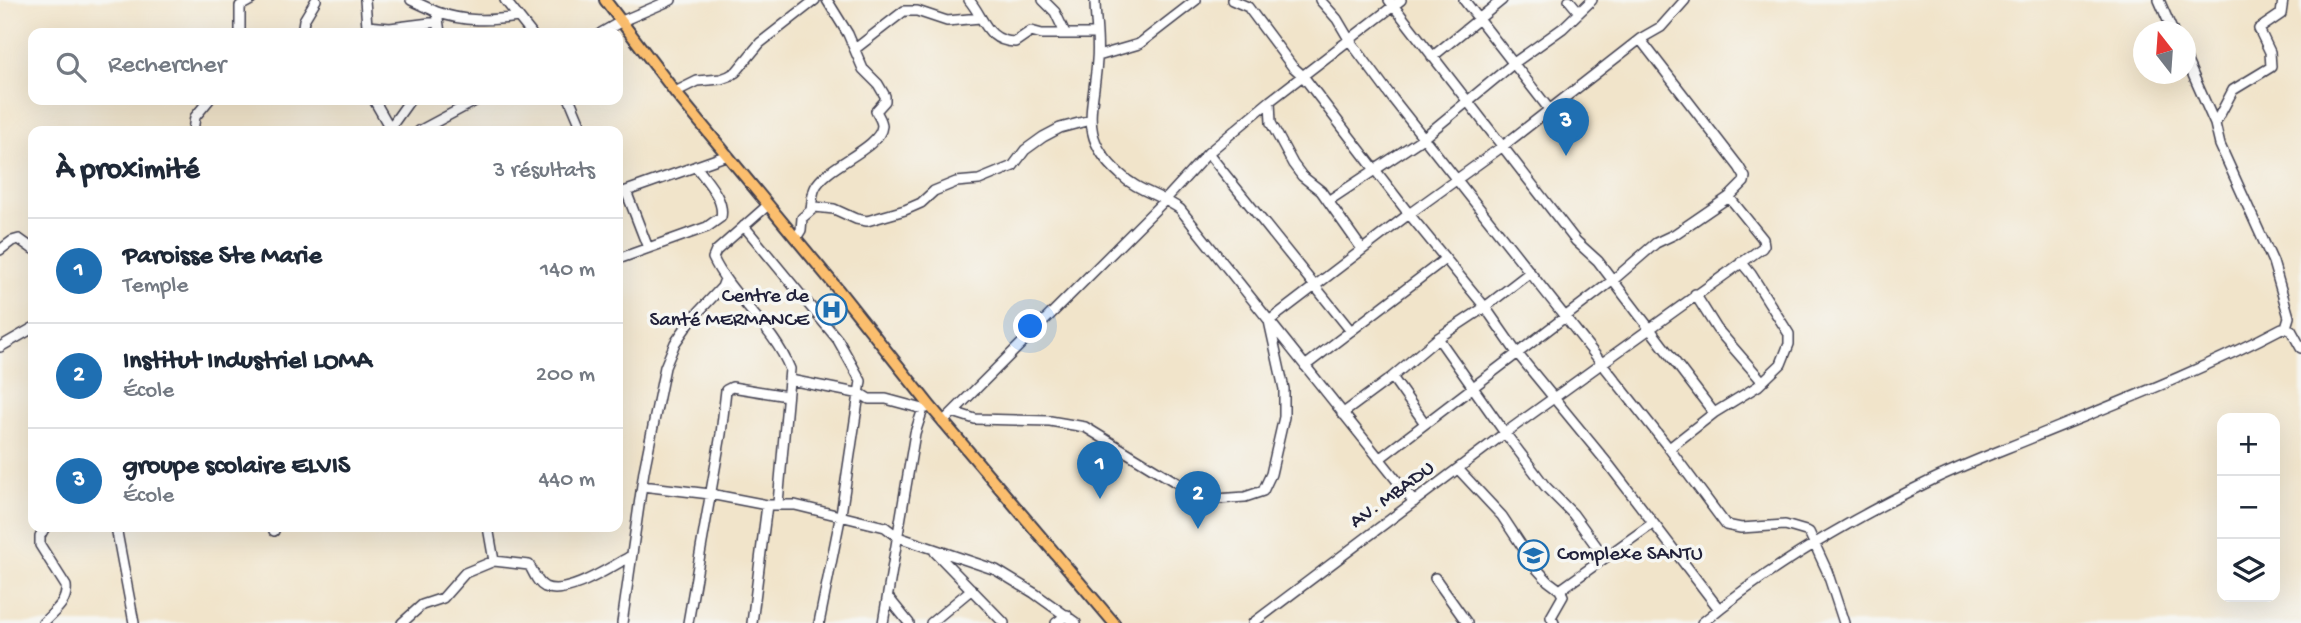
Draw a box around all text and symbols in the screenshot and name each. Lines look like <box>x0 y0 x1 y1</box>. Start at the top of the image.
north arrow <box>2133 21 2196 84</box>
search box <box>28 28 623 105</box>
icon: search <box>52 48 90 86</box>
text: Rechercher <box>108 51 226 82</box>
pin: 3 <box>1543 98 1589 156</box>
text: À proximité <box>56 154 200 189</box>
text: 3 résultats <box>493 158 595 185</box>
text: Paroisse Ste Marie <box>123 242 322 273</box>
text: 1 <box>74 257 84 284</box>
text: 140 m <box>540 257 595 284</box>
text: Temple <box>123 273 188 300</box>
place label: Centre de Santé MERMANCE <box>649 285 810 334</box>
hospital icon: Centre de Santé MERMANCE <box>815 292 849 326</box>
your location <box>1013 309 1047 343</box>
text: Institut Industriel LOMA <box>123 347 372 378</box>
text: 2 <box>73 362 85 389</box>
text: 200 m <box>536 362 595 389</box>
text: École <box>123 378 174 405</box>
map controls <box>2217 413 2280 602</box>
button: + <box>2217 413 2280 476</box>
pin: 1 <box>1077 441 1123 499</box>
text: groupe scolaire ELVIS <box>123 452 350 483</box>
street label: AV. MBADU <box>1346 457 1440 535</box>
text: 3 <box>73 467 85 494</box>
text: 440 m <box>538 467 595 494</box>
pin: 2 <box>1175 471 1221 529</box>
button: − <box>2217 476 2280 539</box>
text: École <box>123 483 174 510</box>
school or university icon: Complexe SANTU <box>1517 538 1551 572</box>
button: layers <box>2217 539 2280 602</box>
place label: Complexe SANTU <box>1557 543 1703 568</box>

